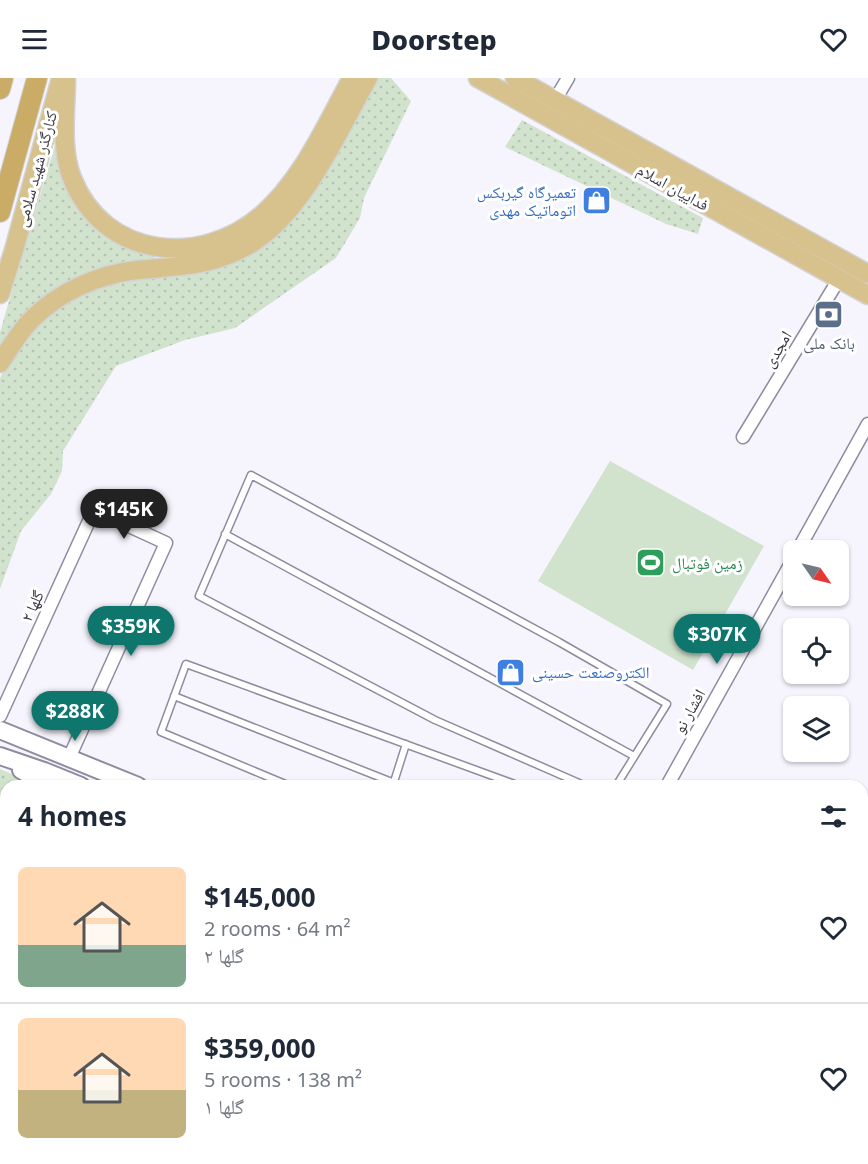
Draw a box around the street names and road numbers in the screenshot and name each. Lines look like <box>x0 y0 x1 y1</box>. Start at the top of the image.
street label: کنارگذر شهید سلامی <box>10 108 62 229</box>
street label: فداییان اسلام <box>633 158 713 216</box>
street label: امجدی <box>757 327 797 371</box>
street label: گلها ۲ <box>15 587 49 625</box>
street label: افشار نو <box>668 685 710 737</box>

